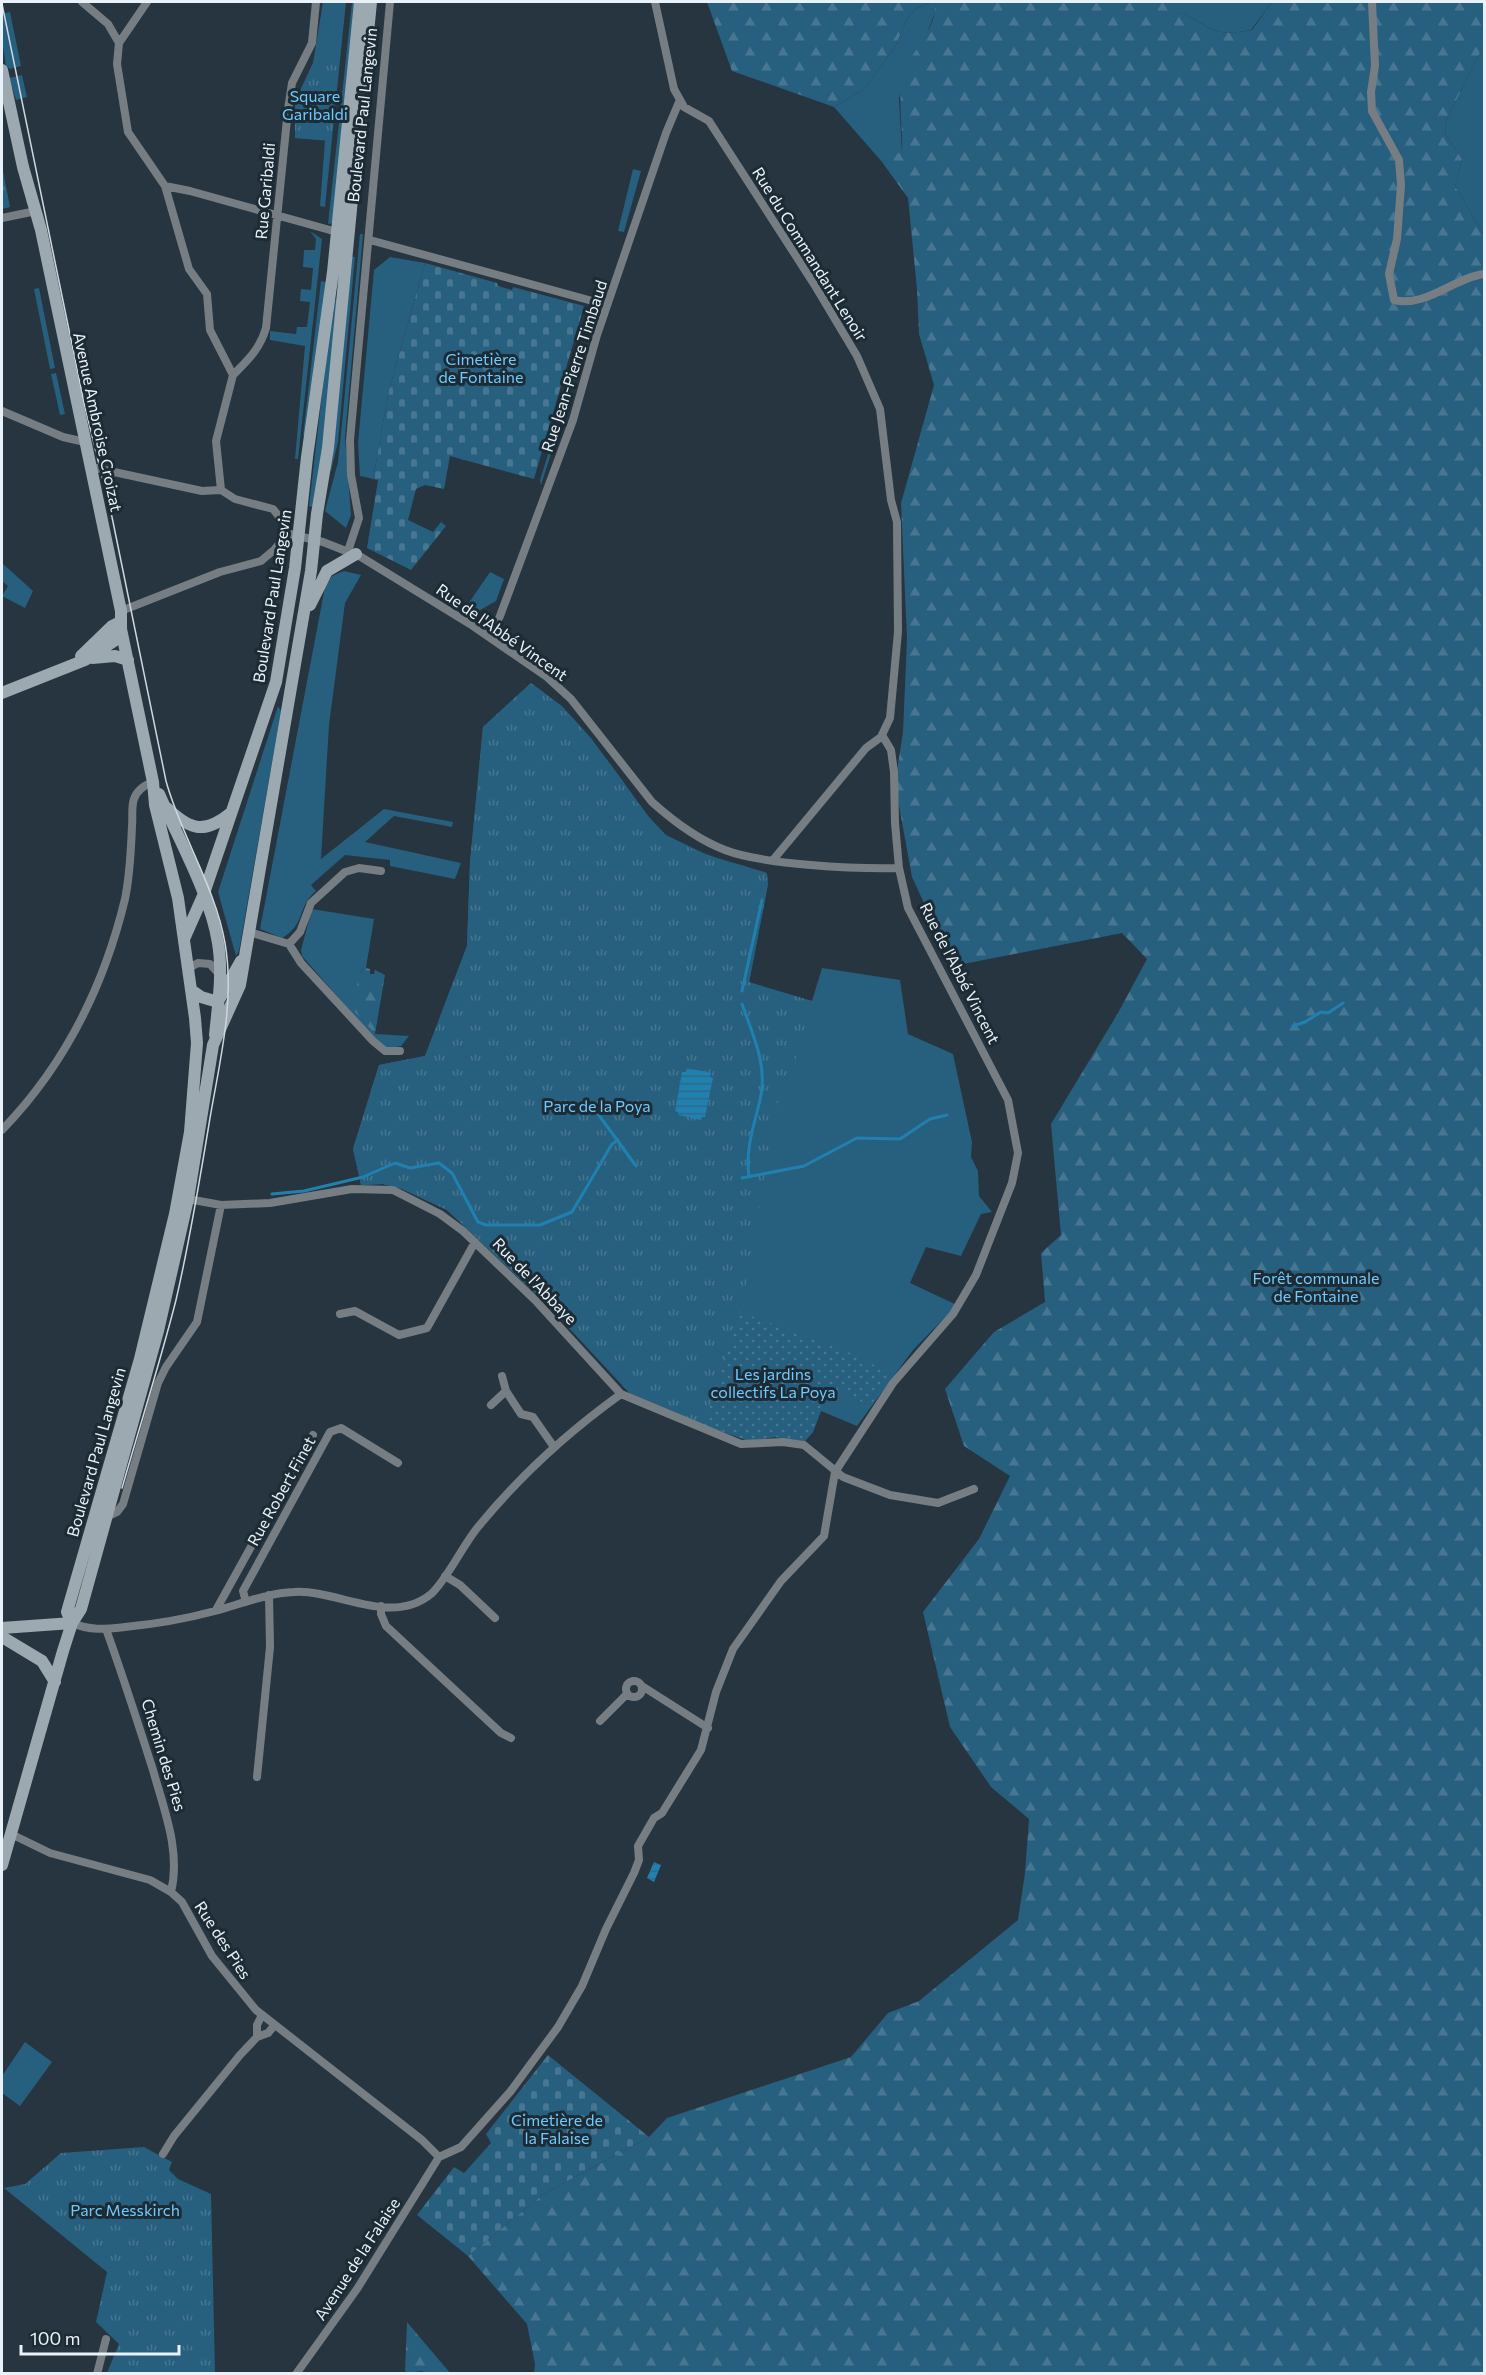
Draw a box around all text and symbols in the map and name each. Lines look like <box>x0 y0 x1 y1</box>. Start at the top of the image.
street label: Boulevard Paul Langevin <box>343 27 380 203</box>
park label: Square Garibaldi <box>282 86 348 123</box>
street label: Rue Garibaldi <box>251 142 278 240</box>
street label: Rue du Commandant Lenoir <box>749 163 872 345</box>
street label: Rue Jean-Pierre Timbaud <box>537 278 610 454</box>
street label: Avenue Ambroise Croizat <box>70 330 127 514</box>
park label: Cimetière de Fontaine <box>439 349 523 386</box>
street label: Boulevard Paul Langevin <box>248 508 295 684</box>
street label: Rue de l'Abbé Vincent <box>433 579 572 684</box>
street label: Rue de l'Abbé Vincent <box>917 899 1005 1047</box>
park label: Parc de la Poya <box>543 1096 651 1115</box>
street label: Rue de l'Abbaye <box>489 1233 581 1328</box>
park label: Forêt communale de Fontaine <box>1253 1268 1379 1305</box>
park label: Les jardins collectifs La Poya <box>710 1364 836 1401</box>
street label: Boulevard Paul Langevin <box>62 1365 129 1539</box>
street label: Rue Robert Finet <box>243 1432 319 1549</box>
street label: Chemin des Pies <box>138 1696 191 1813</box>
street label: Rue des Pies <box>191 1897 256 1982</box>
park label: Cimetière de la Falaise <box>511 2110 603 2147</box>
street label: Avenue de la Falaise <box>310 2194 403 2324</box>
park label: Parc Messkirch <box>70 2200 180 2219</box>
scale bar <box>21 2318 178 2356</box>
text: 100 m <box>30 2327 80 2349</box>

